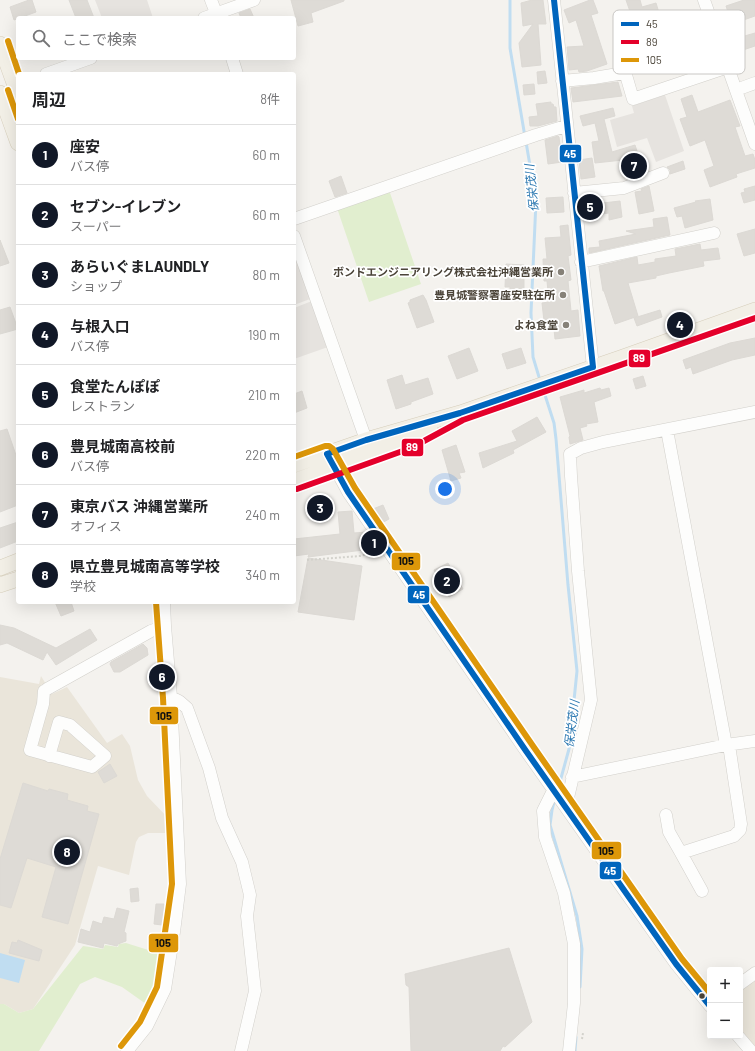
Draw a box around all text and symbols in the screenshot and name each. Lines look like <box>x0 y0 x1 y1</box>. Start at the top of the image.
legend <box>613 10 745 74</box>
search box <box>16 16 296 60</box>
text: 45 <box>646 17 658 30</box>
icon: search <box>30 27 52 49</box>
text: ここで検索 <box>62 30 137 48</box>
text: 89 <box>646 35 658 48</box>
text: 105 <box>646 53 662 66</box>
text: 周辺 <box>32 89 66 109</box>
text: 8件 <box>260 91 280 107</box>
text: 座安 <box>70 137 100 155</box>
line badge: 45 <box>559 144 582 163</box>
text: 1 <box>43 147 47 163</box>
text: 60 m <box>253 147 280 163</box>
text: 45 <box>564 147 576 160</box>
pin: 7 <box>621 151 647 181</box>
text: バス停 <box>70 158 109 174</box>
water label: 保栄茂川 <box>521 162 540 213</box>
pin: 5 <box>577 192 603 222</box>
text: セブン-イレブン <box>70 197 181 215</box>
text: 2 <box>41 207 49 223</box>
text: 60 m <box>253 207 280 223</box>
text: スーパー <box>70 218 122 234</box>
text: あらいぐまLAUNDLY <box>70 257 209 275</box>
place label: ボンドエンジニアリング株式会社沖縄営業所 <box>333 265 553 278</box>
text: 3 <box>41 267 49 283</box>
text: 80 m <box>253 267 280 283</box>
marker: ボンドエンジニアリング株式会社沖縄営業所 <box>556 267 566 277</box>
text: ショップ <box>70 278 122 294</box>
place label: 豊見城警察署座安駐在所 <box>434 288 555 301</box>
marker: 豊見城警察署座安駐在所 <box>558 290 568 300</box>
pin: 4 <box>667 310 693 340</box>
text: 与根入口 <box>70 317 130 335</box>
place label: よね食堂 <box>514 318 558 331</box>
marker: よね食堂 <box>561 320 571 330</box>
text: 4 <box>41 327 49 343</box>
text: 190 m <box>248 327 280 343</box>
text: バス停 <box>70 338 109 354</box>
line badge: 89 <box>628 349 651 368</box>
text: 89 <box>633 351 645 364</box>
text: 食堂たんぽぽ <box>70 377 160 395</box>
text: 5 <box>41 387 49 403</box>
text: 210 m <box>248 387 280 403</box>
text: レストラン <box>70 398 135 414</box>
text: 豊見城南高校前 <box>70 437 175 455</box>
line badge: 89 <box>401 438 424 457</box>
text: 89 <box>406 440 418 453</box>
text: 6 <box>42 447 48 463</box>
text: 220 m <box>245 447 280 463</box>
text: バス停 <box>70 458 109 474</box>
your location <box>435 479 455 499</box>
pin: 3 <box>307 493 333 523</box>
text: 東京バス 沖縄営業所 <box>70 497 208 515</box>
text: 7 <box>42 507 48 523</box>
text: 240 m <box>245 507 280 523</box>
text: オフィス <box>70 518 122 534</box>
pin: 1 <box>361 528 387 558</box>
line badge: 105 <box>391 552 421 571</box>
text: 105 <box>398 554 414 567</box>
text: 県立豊見城南高等学校 <box>70 557 220 575</box>
pin: 2 <box>434 566 460 596</box>
text: 8 <box>41 567 49 583</box>
text: 340 m <box>245 567 280 583</box>
text: 学校 <box>70 578 96 594</box>
line badge: 45 <box>407 585 430 604</box>
text: 45 <box>413 588 425 601</box>
pin: 6 <box>149 662 175 692</box>
water label: 保栄茂川 <box>561 697 581 749</box>
line badge: 105 <box>149 706 179 725</box>
text: 105 <box>156 709 172 722</box>
pin: 8 <box>54 837 80 867</box>
line badge: 105 <box>591 841 622 860</box>
text: 105 <box>598 844 614 857</box>
line badge: 45 <box>599 861 622 880</box>
text: 45 <box>604 864 616 877</box>
line badge: 105 <box>148 933 179 953</box>
text: 105 <box>155 936 171 949</box>
map controls <box>707 967 743 1039</box>
button: + <box>707 967 743 1003</box>
unlabelled marker <box>697 991 707 1001</box>
button: − <box>707 1003 743 1039</box>

